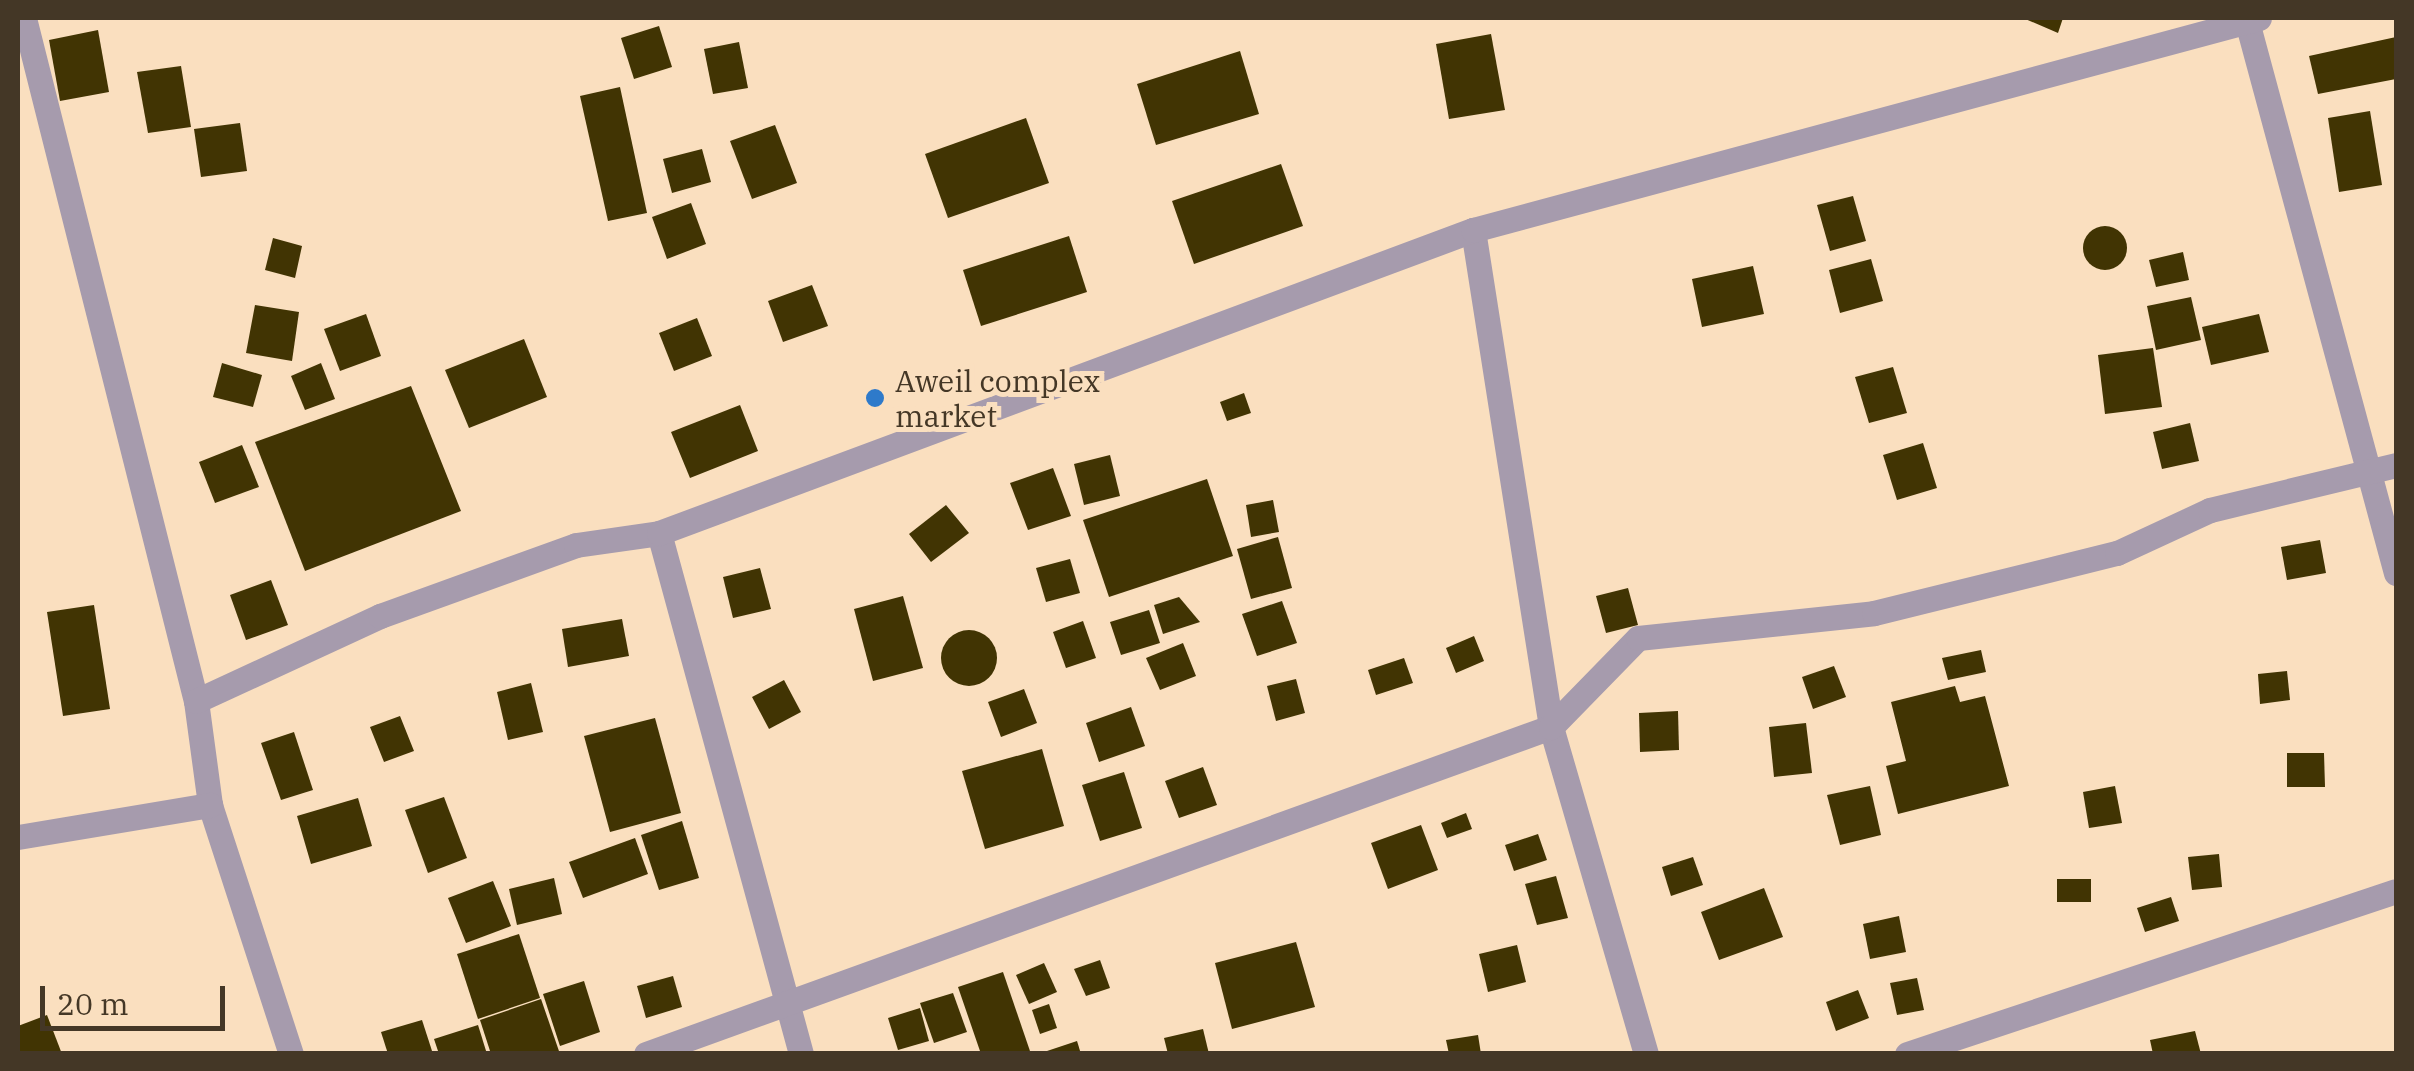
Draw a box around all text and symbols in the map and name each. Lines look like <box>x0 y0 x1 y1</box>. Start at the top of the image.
place label: Aweil complex market <box>895 363 1100 434</box>
marker: Aweil complex market <box>864 387 886 409</box>
scale bar <box>45 966 230 1028</box>
text: 20 m <box>57 984 129 1023</box>

